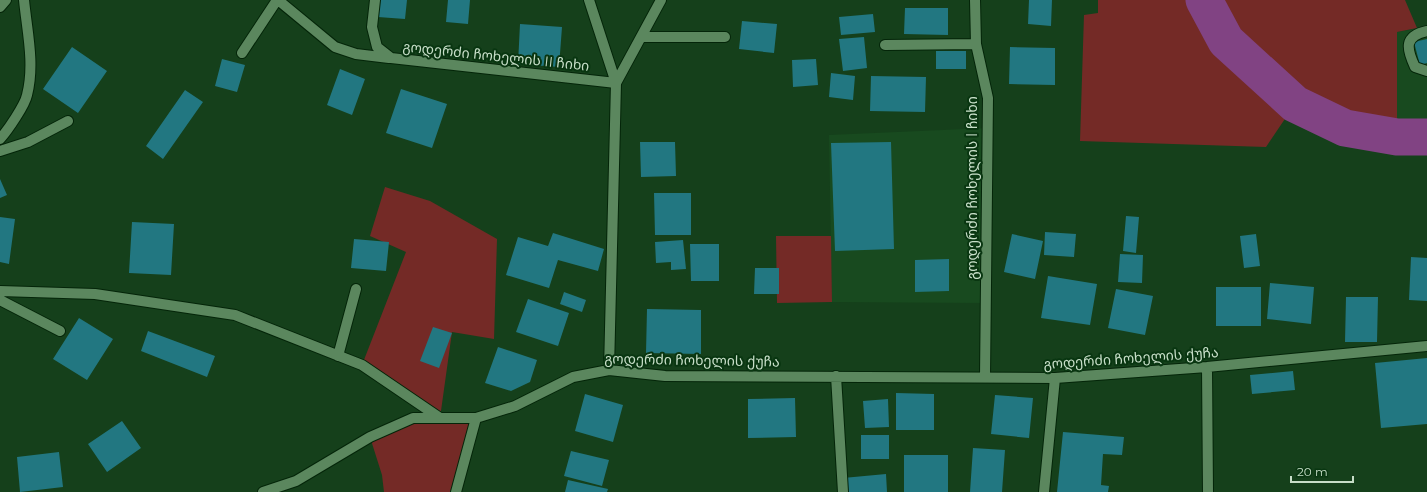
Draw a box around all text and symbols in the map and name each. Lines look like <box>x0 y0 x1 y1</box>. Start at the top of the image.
street label: გოდერძი ჩოხელის II ჩიხი <box>402 37 590 75</box>
street label: გოდერძი ჩოხელის I ჩიხი <box>963 96 981 280</box>
street label: გოდერძი ჩოხელის ქუჩა <box>1043 343 1219 373</box>
street label: გოდერძი ჩოხელის ქუჩა <box>604 349 780 371</box>
scale bar <box>1291 458 1353 484</box>
text: 20 m <box>1297 464 1328 479</box>

